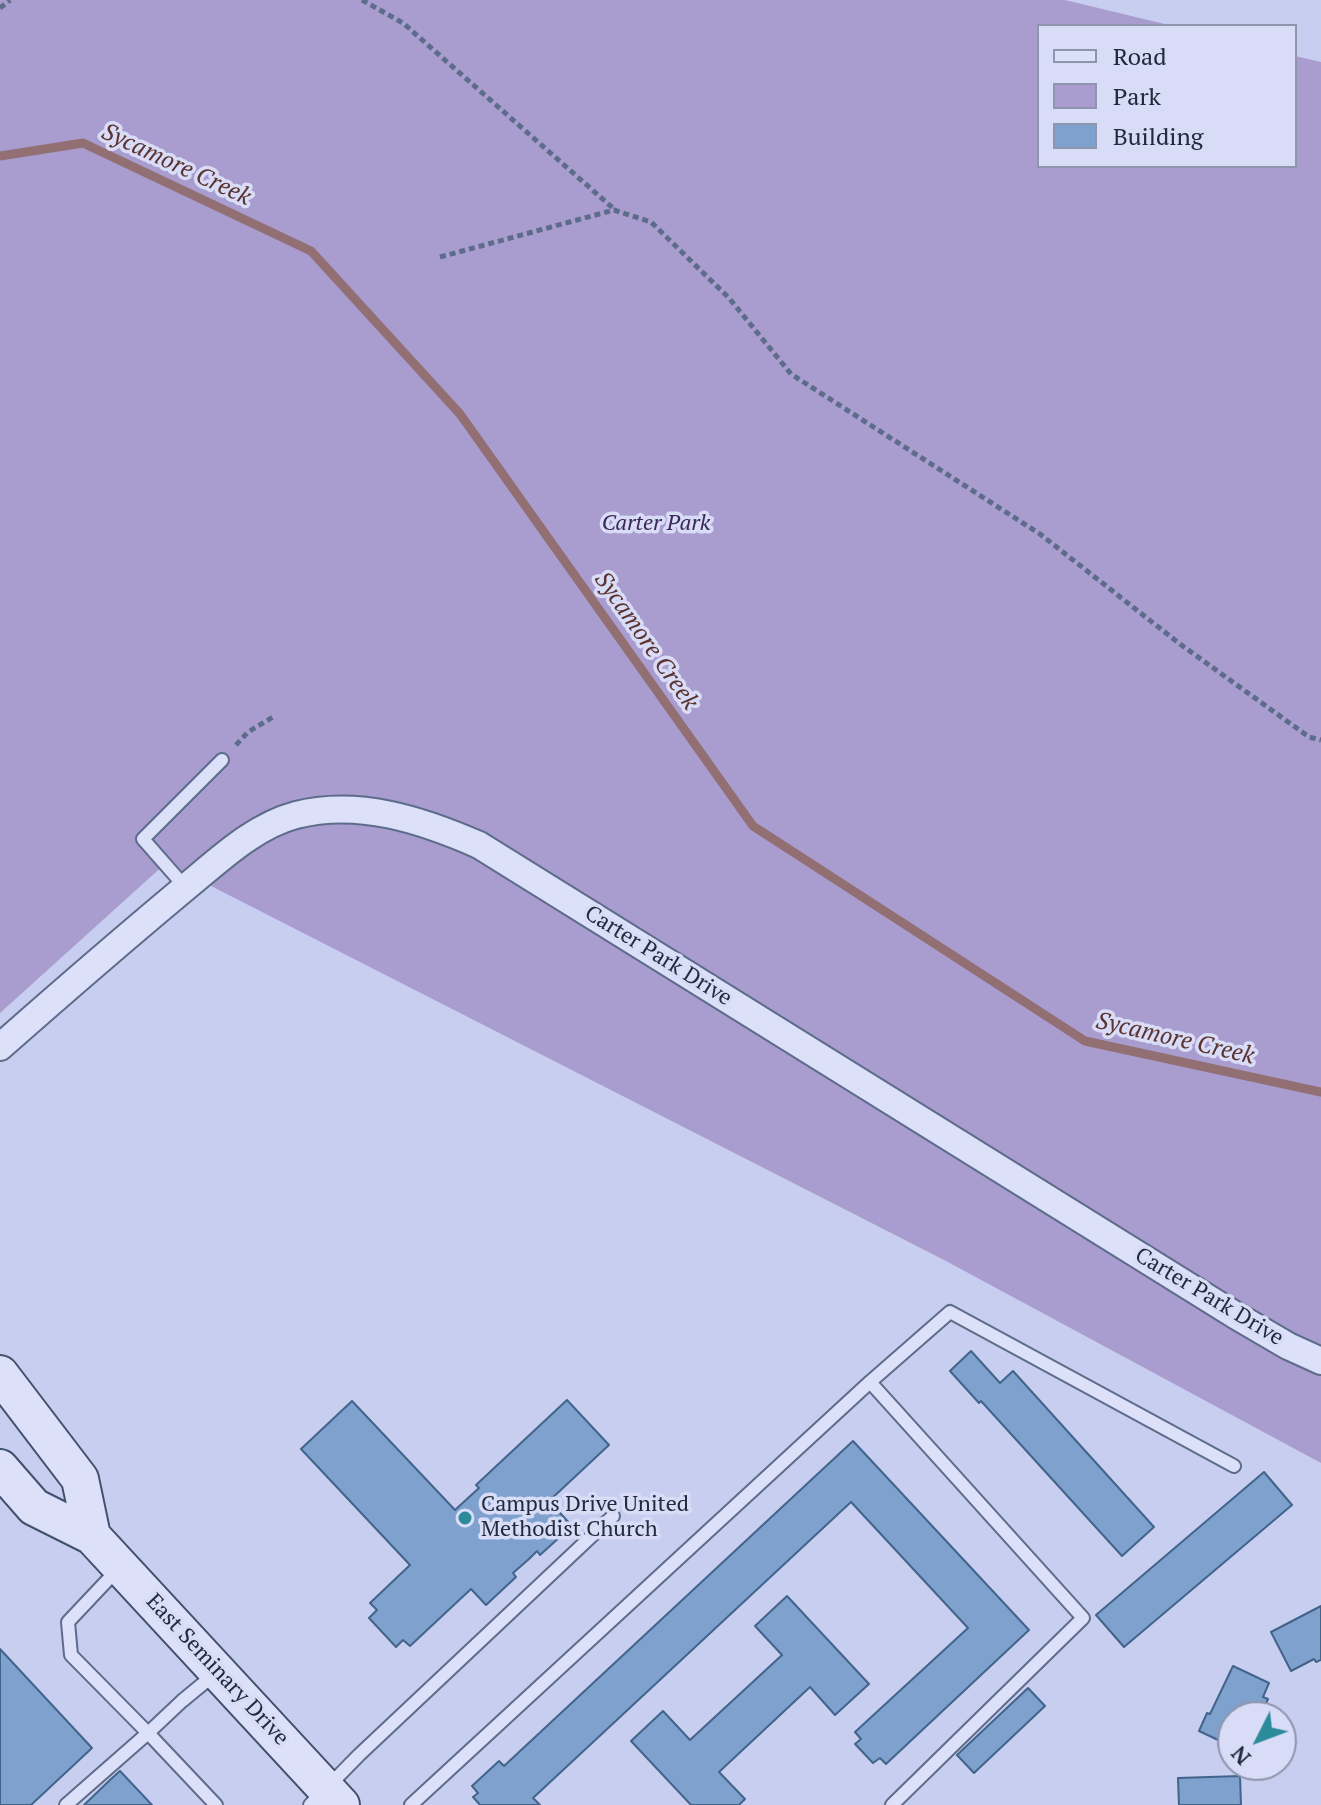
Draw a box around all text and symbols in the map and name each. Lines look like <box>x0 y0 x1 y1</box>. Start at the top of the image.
legend <box>1037 24 1297 168</box>
text: Road <box>1113 40 1167 72</box>
text: Park <box>1113 80 1161 112</box>
water label: Sycamore Creek <box>97 118 255 212</box>
text: Building <box>1113 120 1203 152</box>
park label: Carter Park <box>602 511 710 537</box>
water label: Sycamore Creek <box>588 567 704 715</box>
street label: Carter Park Drive <box>580 900 736 1012</box>
water label: Sycamore Creek <box>1093 1007 1257 1071</box>
street label: Carter Park Drive <box>1130 1242 1288 1352</box>
place label: Campus Drive United Methodist Church <box>481 1492 689 1544</box>
marker: Campus Drive United Methodist Church <box>456 1509 474 1527</box>
street label: East Seminary Drive <box>140 1589 294 1751</box>
north arrow <box>1217 1701 1297 1781</box>
text: N <box>1224 1740 1257 1772</box>

